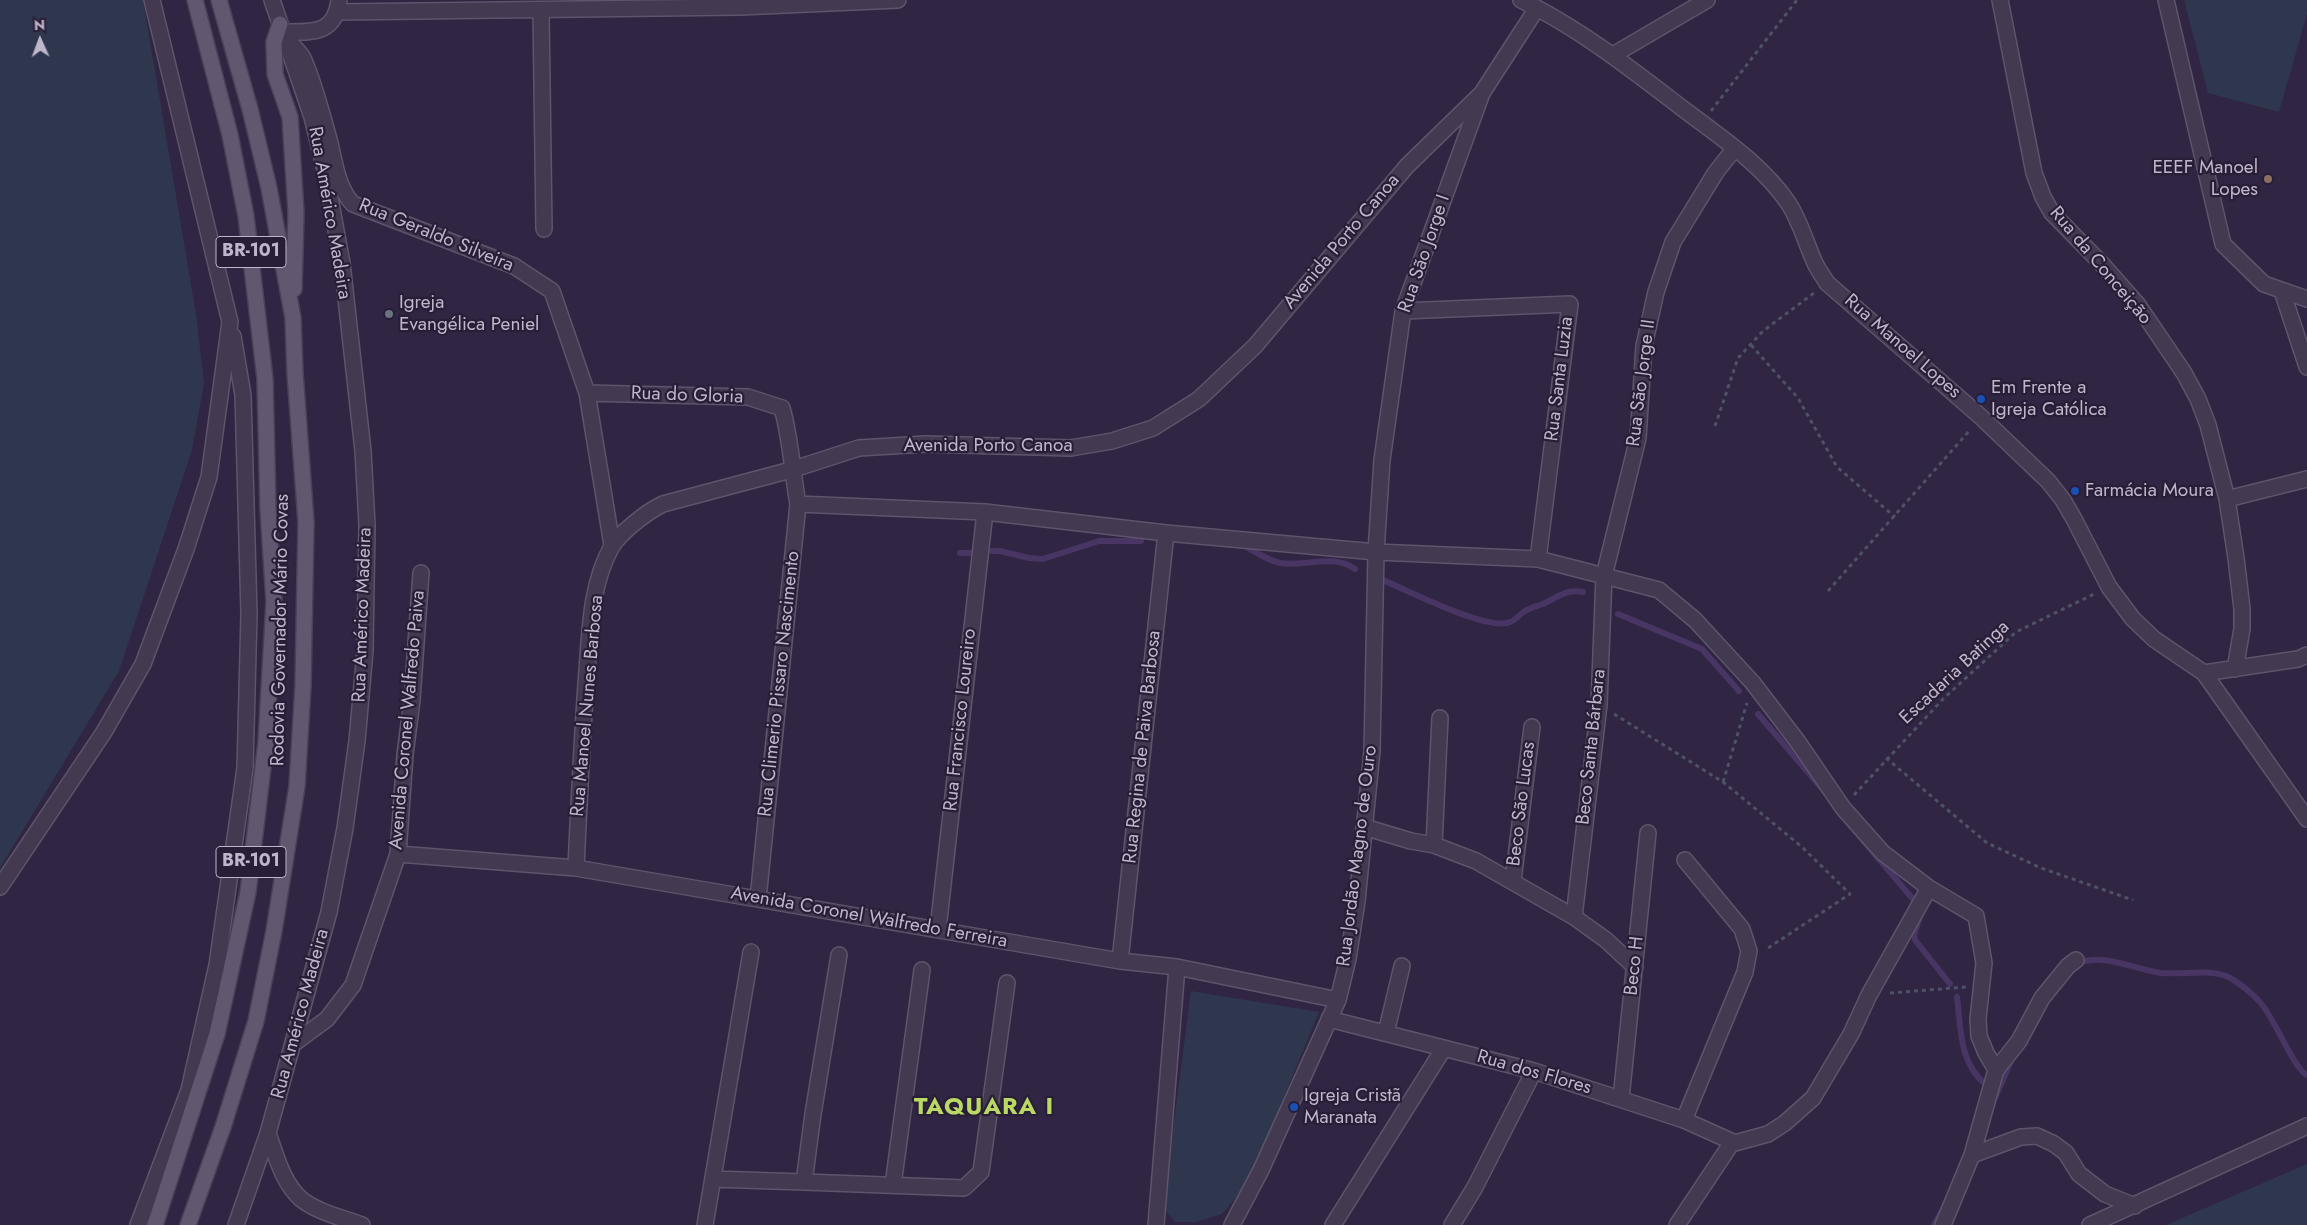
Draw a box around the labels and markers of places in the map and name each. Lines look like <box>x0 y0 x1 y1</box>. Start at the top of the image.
place label: EEEF Manoel Lopes <box>2152 157 2258 201</box>
marker: EEEF Manoel Lopes <box>2262 173 2274 185</box>
place label: Igreja Evangélica Peniel <box>399 292 539 336</box>
marker: Igreja Evangélica Peniel <box>383 308 395 320</box>
place label: Em Frente a Igreja Católica <box>1991 377 2107 421</box>
marker: Em Frente a Igreja Católica <box>1975 393 1987 405</box>
place label: Farmácia Moura <box>2085 480 2214 502</box>
marker: Farmácia Moura <box>2069 485 2081 497</box>
place label: Igreja Cristã Maranata <box>1304 1085 1401 1129</box>
marker: Igreja Cristã Maranata <box>1288 1101 1300 1113</box>

